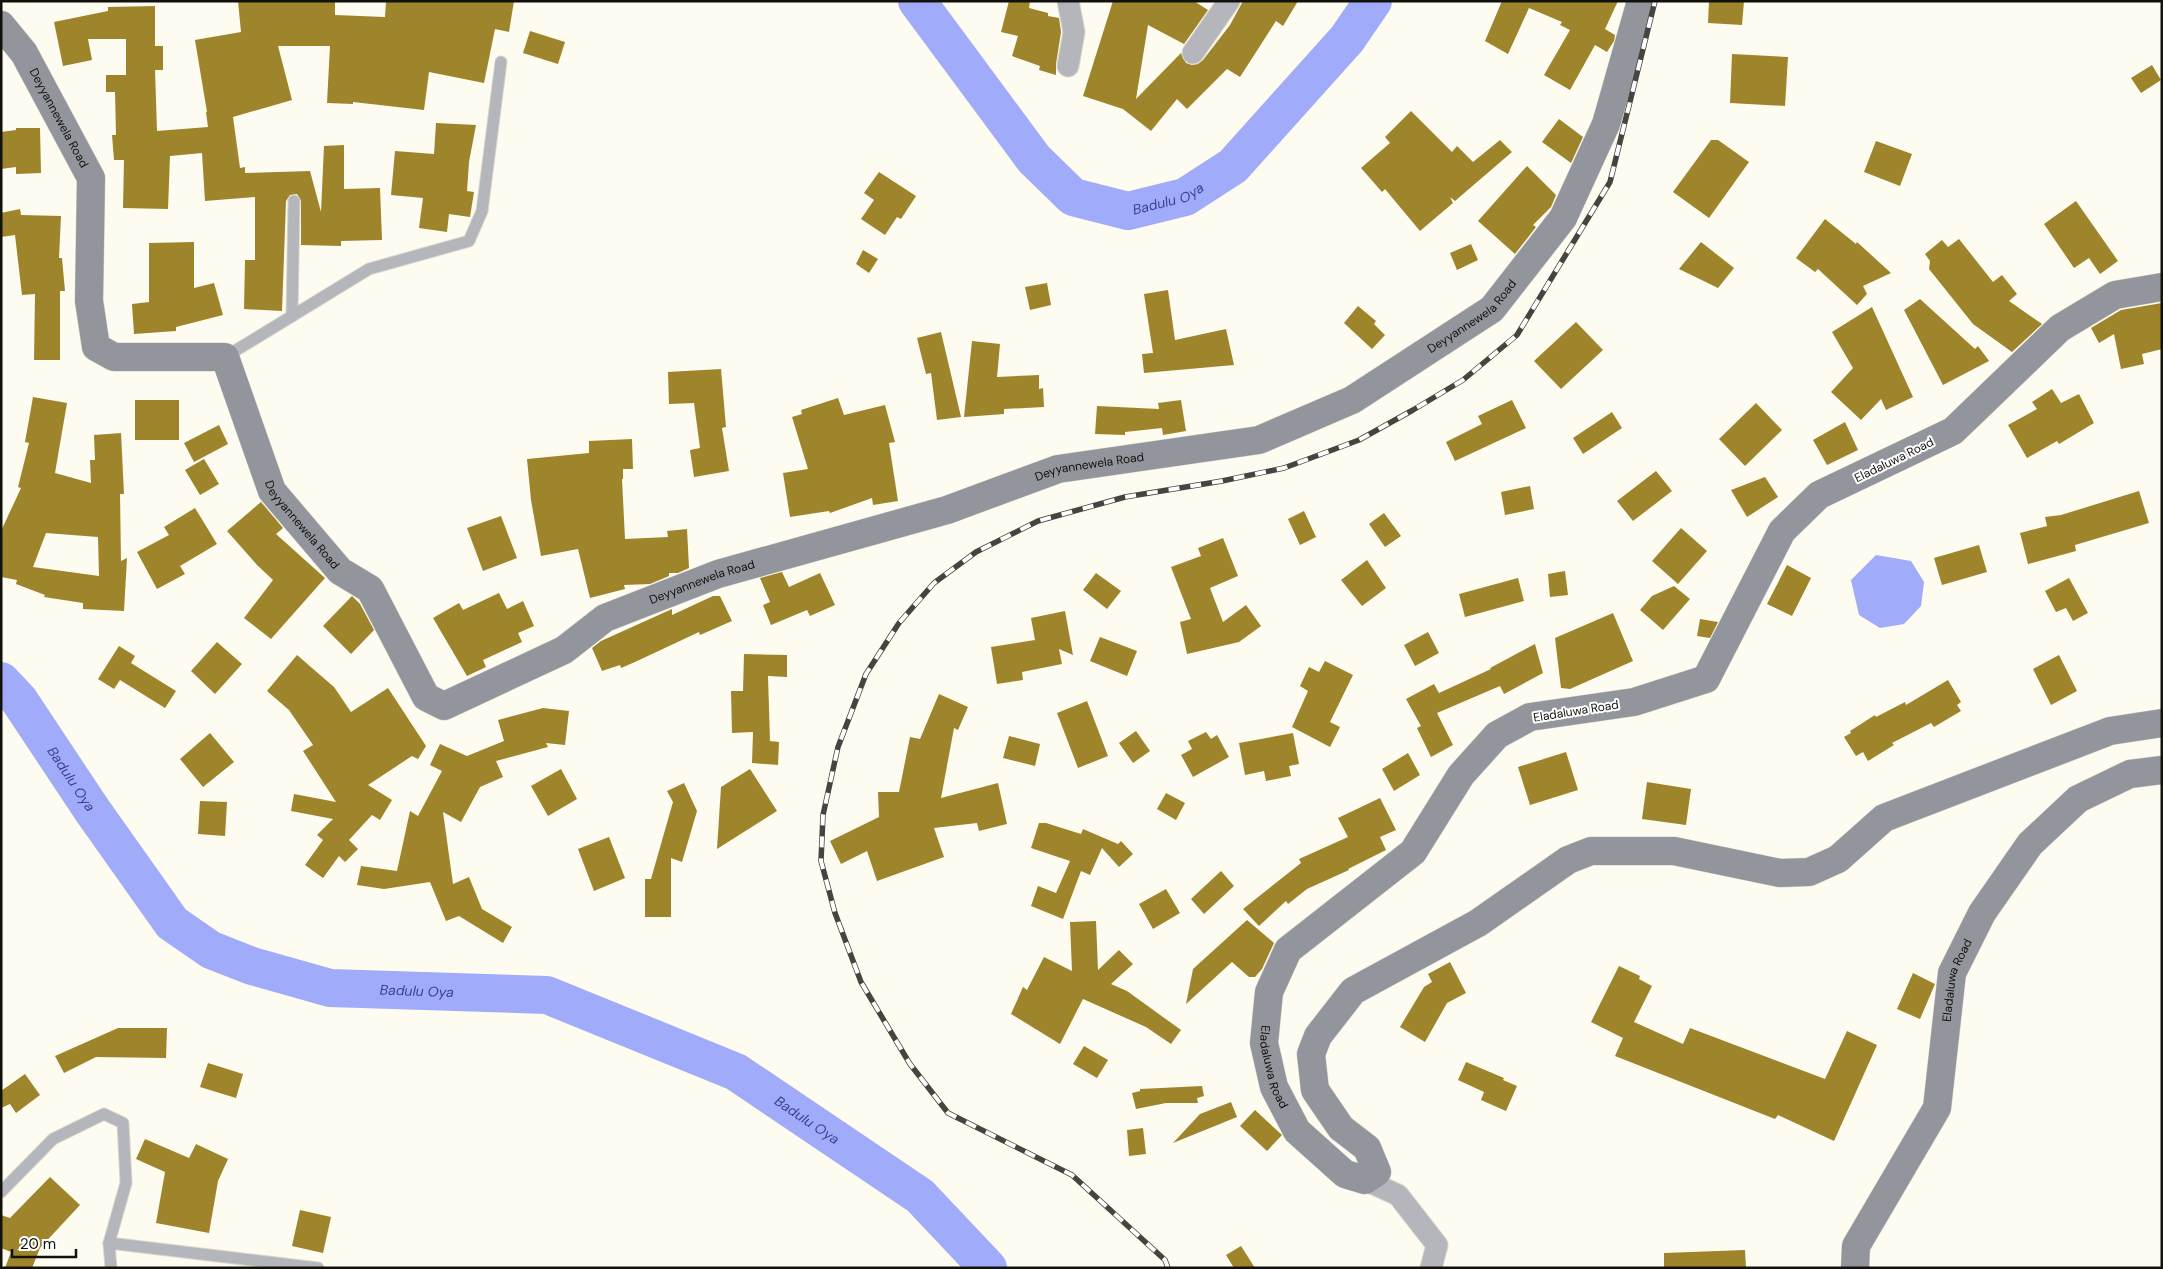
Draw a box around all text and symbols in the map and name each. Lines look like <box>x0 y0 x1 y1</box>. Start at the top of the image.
street label: Deyyannewela Road <box>26 65 92 171</box>
water label: Badulu Oya <box>1131 178 1207 219</box>
street label: Deyyannewela Road <box>1424 276 1520 357</box>
street label: Eladaluwa Road <box>1852 434 1936 486</box>
street label: Deyyannewela Road <box>1033 449 1145 485</box>
street label: Deyyannewela Road <box>261 478 343 573</box>
street label: Deyyannewela Road <box>647 556 757 608</box>
street label: Eladaluwa Road <box>1532 696 1620 726</box>
water label: Badulu Oya <box>43 743 100 815</box>
street label: Eladaluwa Road <box>1939 936 1976 1023</box>
water label: Badulu Oya <box>379 981 455 1001</box>
street label: Eladaluwa Road <box>1256 1024 1292 1111</box>
water label: Badulu Oya <box>771 1092 843 1148</box>
scale bar <box>12 1226 76 1258</box>
text: 20 m <box>20 1234 56 1254</box>

